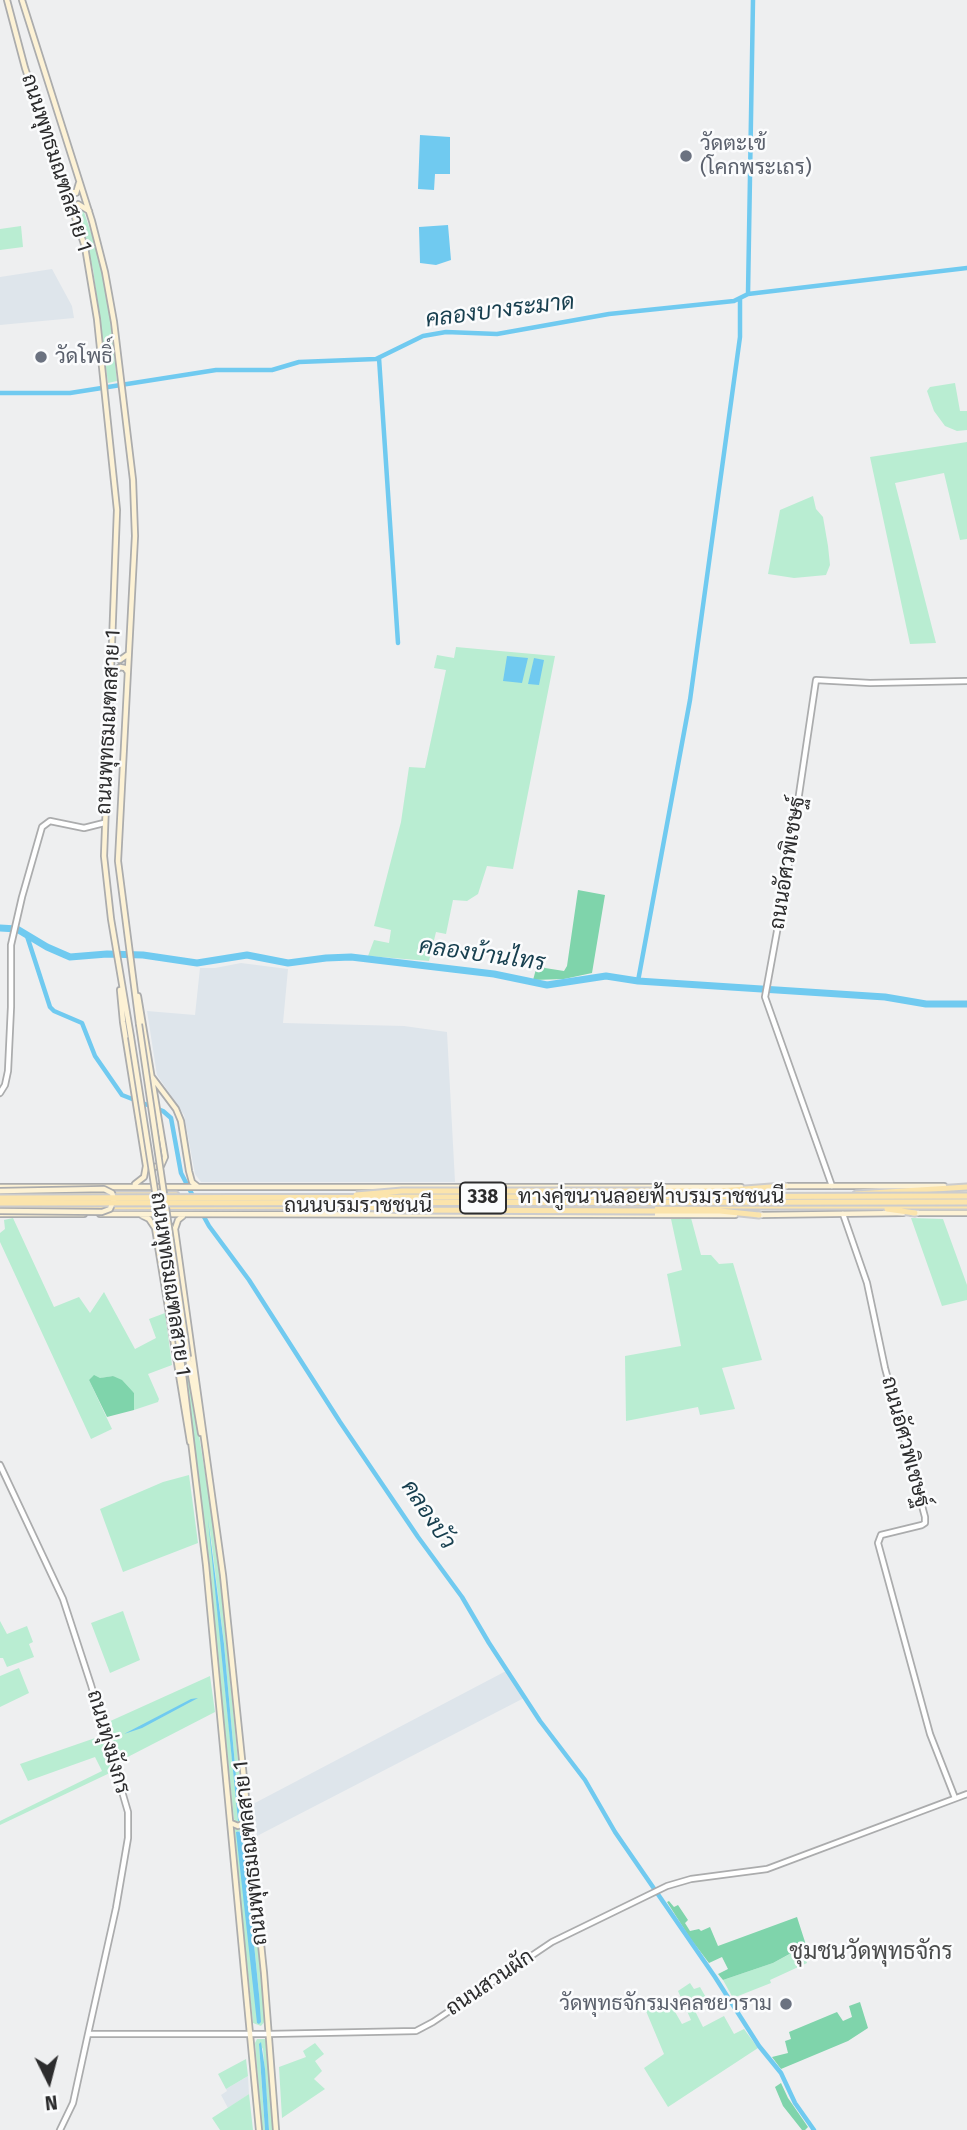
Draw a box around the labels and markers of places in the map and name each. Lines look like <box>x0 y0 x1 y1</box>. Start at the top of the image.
place label: วัดตะเข้ (โคกพระเถร) <box>700 131 812 181</box>
marker: วัดตะเข้ (โคกพระเถร) <box>678 148 694 164</box>
place label: วัดโพธิ์ <box>55 344 113 370</box>
marker: วัดโพธิ์ <box>33 349 49 365</box>
place label: วัดพุทธจักรมงคลชยาราม <box>559 1991 772 2017</box>
marker: วัดพุทธจักรมงคลชยาราม <box>778 1996 794 2012</box>

